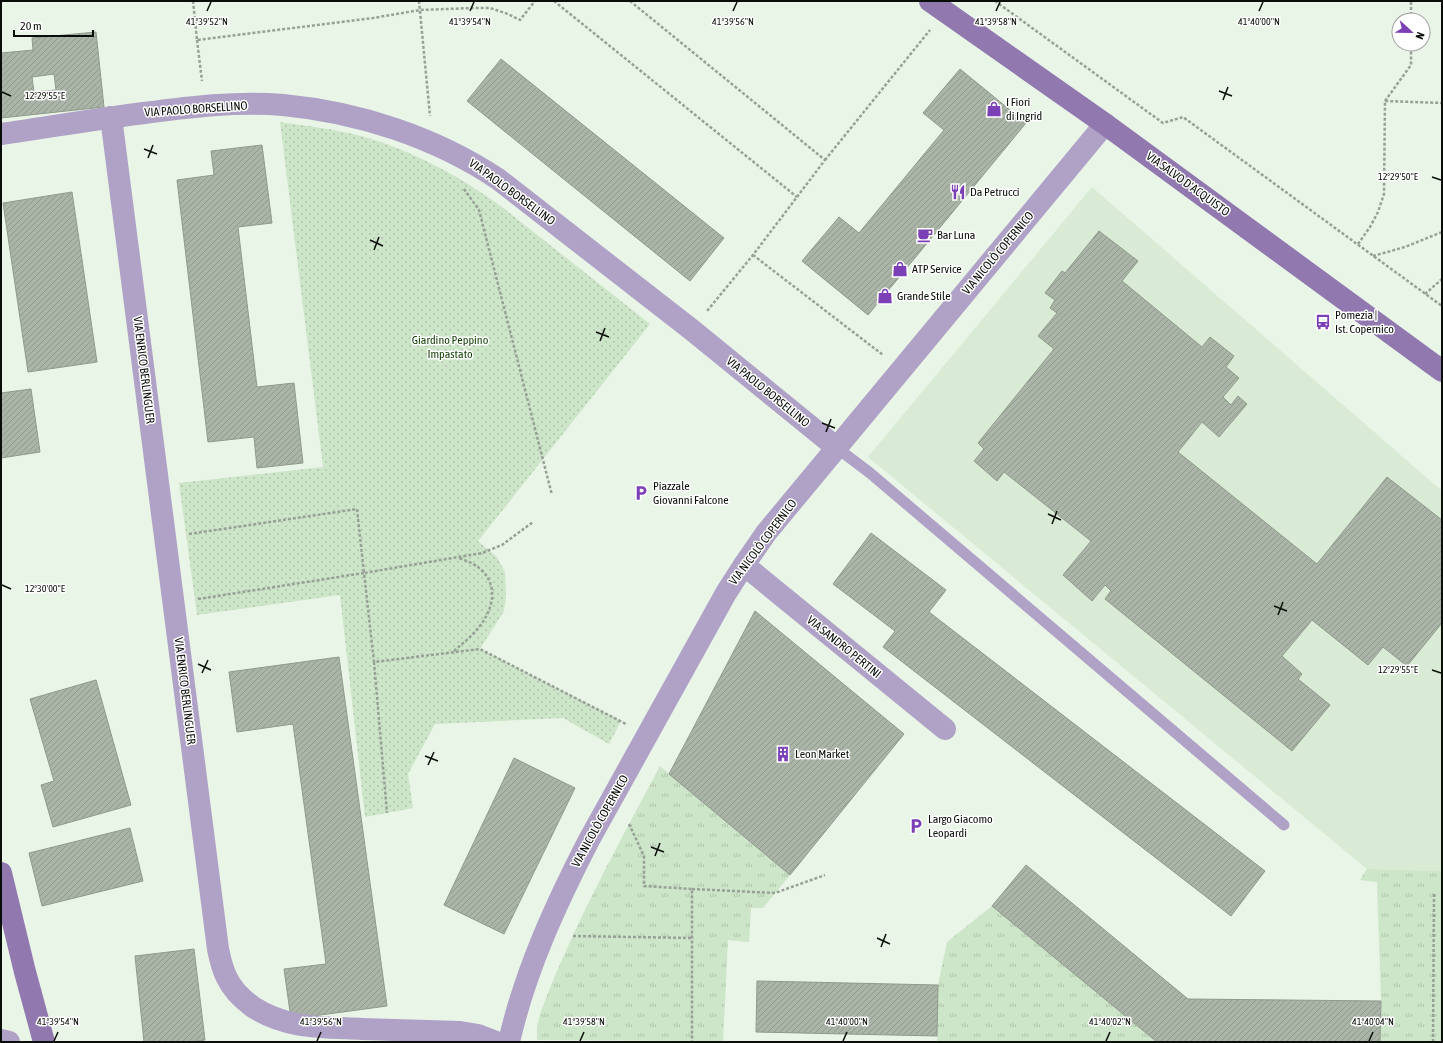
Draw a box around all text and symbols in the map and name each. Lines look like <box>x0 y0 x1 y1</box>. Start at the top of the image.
scale bar <box>14 12 93 38</box>
north arrow <box>1391 12 1431 52</box>
text: 41°39'52"N <box>186 16 228 27</box>
text: 41°39'54"N <box>449 16 491 27</box>
text: 41°39'56"N <box>712 16 754 27</box>
text: 41°39'58"N <box>975 16 1017 27</box>
text: 41°40'00"N <box>1238 16 1280 27</box>
text: 20 m <box>20 19 42 33</box>
text: N <box>1413 30 1427 41</box>
text: 12°29'55"E <box>25 90 66 101</box>
place label: I Fiori di Ingrid <box>1006 95 1042 123</box>
street label: VIA PAOLO BORSELLINO <box>144 98 248 120</box>
shop icon: I Fiori di Ingrid <box>985 100 1003 118</box>
street label: VIA SALVO D'ACQUISTO <box>1144 149 1232 219</box>
street label: VIA PAOLO BORSELLINO <box>466 156 558 228</box>
text: 12°29'50"E <box>1378 171 1419 182</box>
restaurant icon: Da Petrucci <box>949 183 967 201</box>
place label: Da Petrucci <box>970 185 1020 199</box>
street label: VIA NICOLÒ COPERNICO <box>959 209 1037 297</box>
cafe icon: Bar Luna <box>916 226 934 244</box>
place label: Bar Luna <box>937 228 975 242</box>
shop icon: ATP Service <box>891 260 909 278</box>
place label: ATP Service <box>912 262 962 276</box>
shop icon: Grande Stile <box>876 287 894 305</box>
place label: Grande Stile <box>897 289 951 303</box>
place label: Pomezia | Ist. Copernico <box>1335 308 1394 336</box>
bus stop icon: Pomezia | Ist. Copernico <box>1314 313 1332 331</box>
street label: VIA ENRICO BERLINGUER <box>130 316 158 424</box>
park label: Giardino Peppino Impastato <box>412 333 489 361</box>
street label: VIA PAOLO BORSELLINO <box>724 354 812 430</box>
place label: Piazzale Giovanni Falcone <box>653 479 729 507</box>
parking icon: Piazzale Giovanni Falcone <box>632 484 650 502</box>
street label: VIA NICOLÒ COPERNICO <box>726 497 800 587</box>
text: 12°30'00"E <box>25 583 66 594</box>
street label: VIA SANDRO PERTINI <box>804 613 884 681</box>
street label: VIA ENRICO BERLINGUER <box>171 637 199 745</box>
text: 12°29'55"E <box>1378 664 1419 675</box>
building icon: Leon Market <box>774 745 792 763</box>
place label: Leon Market <box>795 747 850 761</box>
street label: VIA NICOLÒ COPERNICO <box>569 772 631 870</box>
place label: Largo Giacomo Leopardi <box>928 812 993 840</box>
parking icon: Largo Giacomo Leopardi <box>907 817 925 835</box>
text: 41°39'54"N <box>37 1016 79 1027</box>
text: 41°39'56"N <box>300 1016 342 1027</box>
text: 41°39'58"N <box>563 1016 605 1027</box>
text: 41°40'00"N <box>826 1016 868 1027</box>
text: 41°40'02"N <box>1089 1016 1131 1027</box>
text: 41°40'04"N <box>1352 1016 1394 1027</box>

